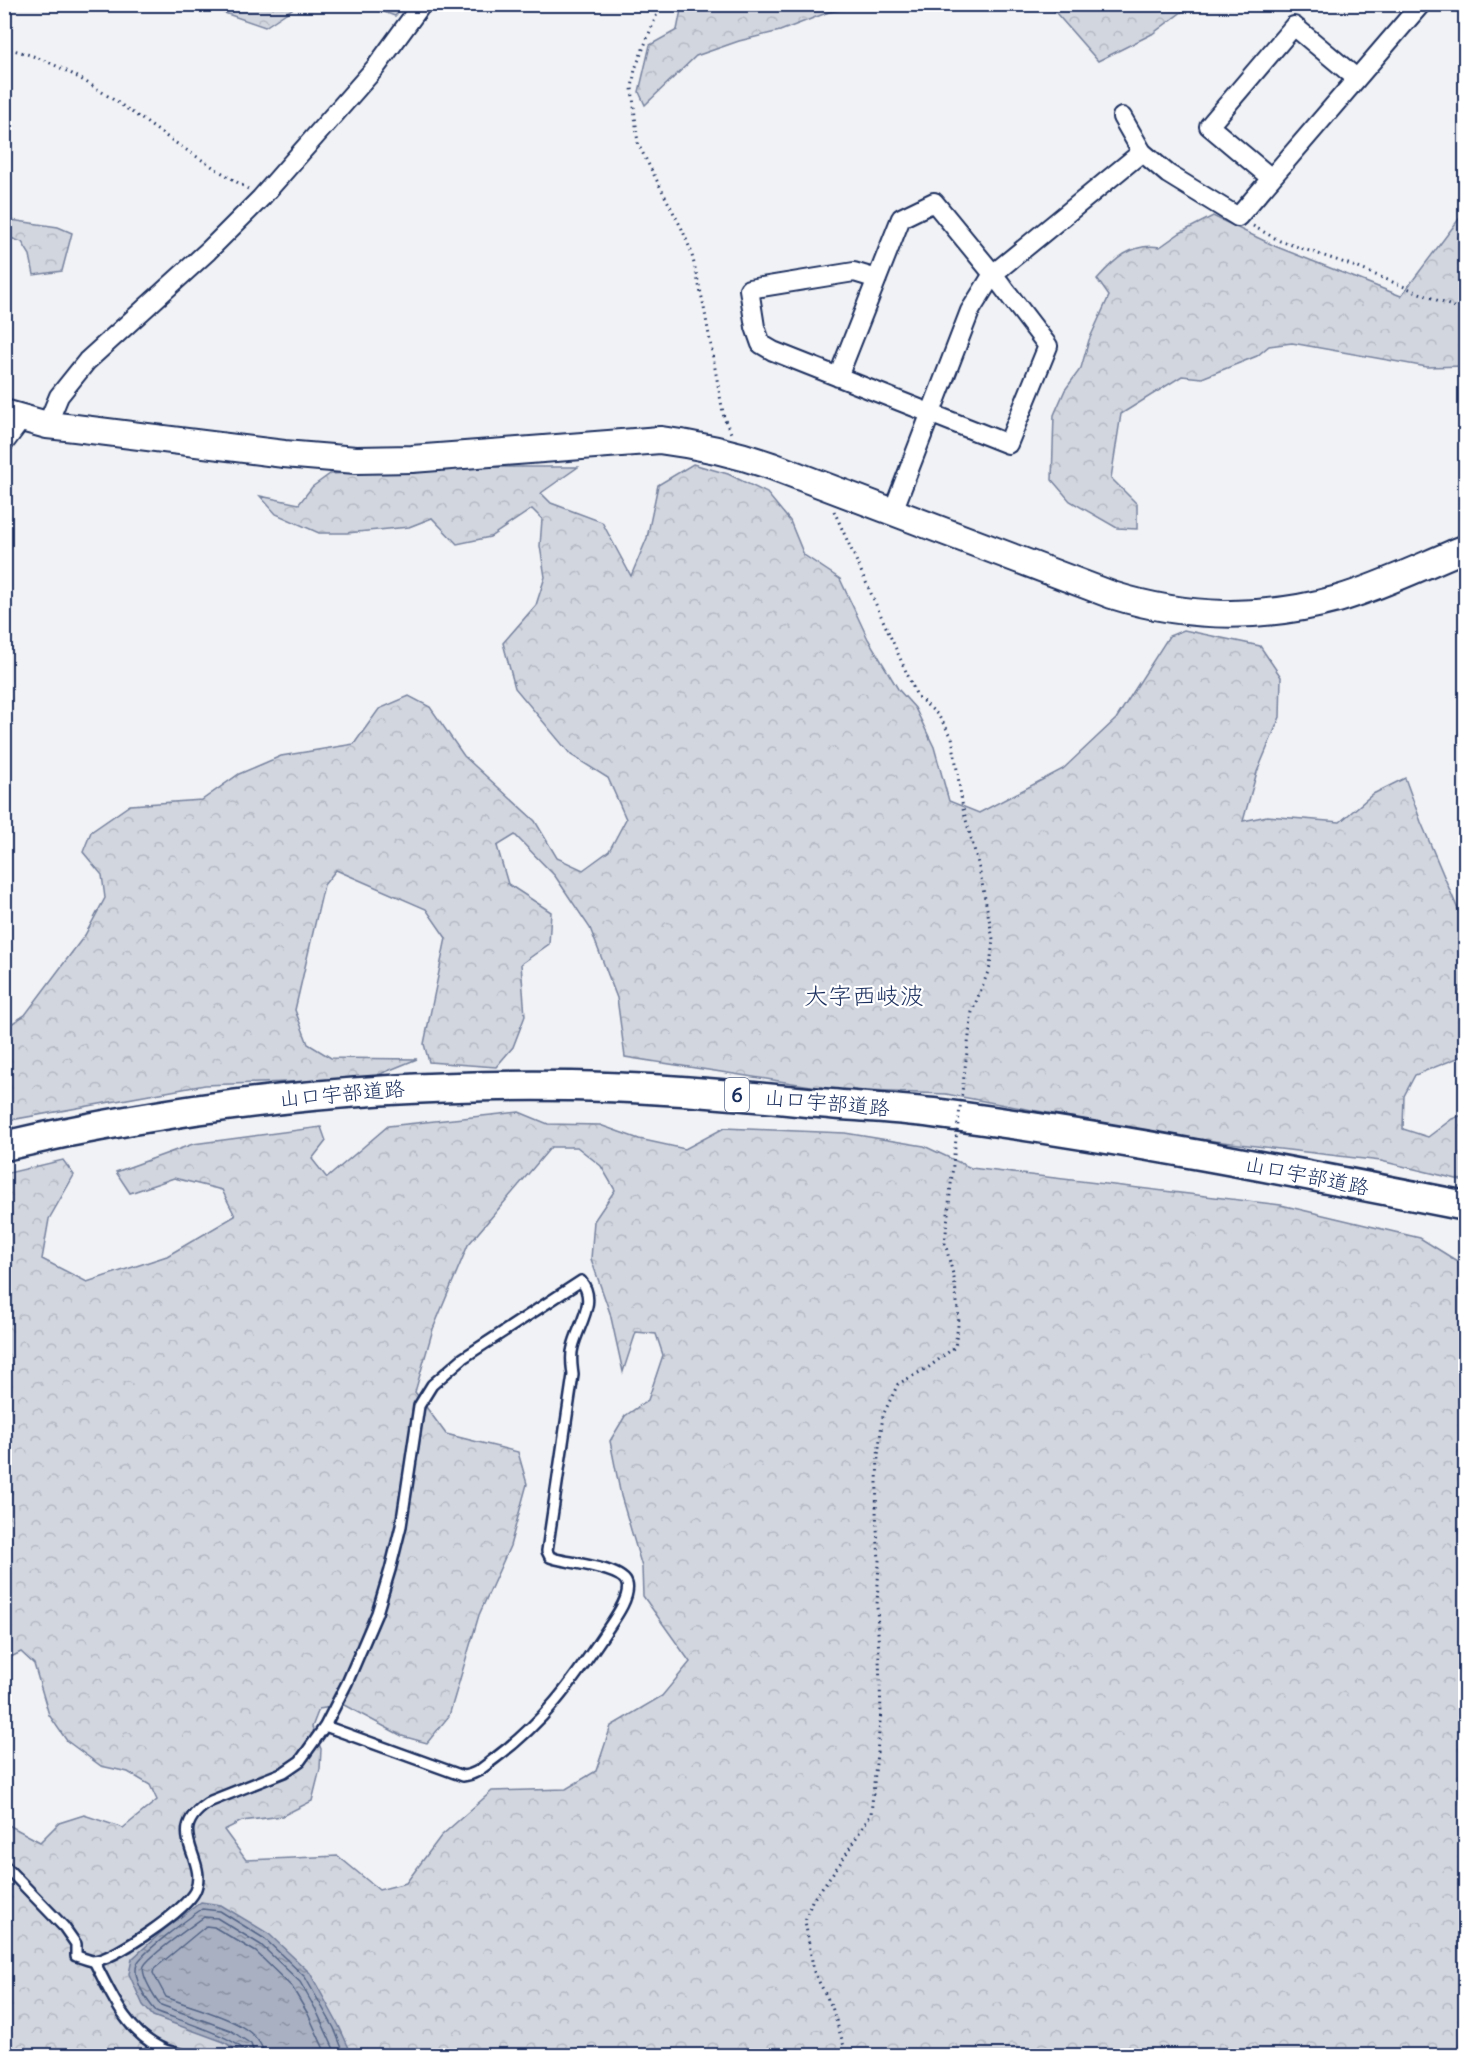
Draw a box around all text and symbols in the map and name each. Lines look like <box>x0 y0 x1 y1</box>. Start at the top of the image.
district label: 大字西岐波 <box>804 980 924 1010</box>
street label: 山口宇部道路 <box>278 1075 406 1112</box>
road number: 6 <box>725 1078 749 1112</box>
street label: 山口宇部道路 <box>763 1084 891 1121</box>
street label: 山口宇部道路 <box>1243 1150 1372 1201</box>

